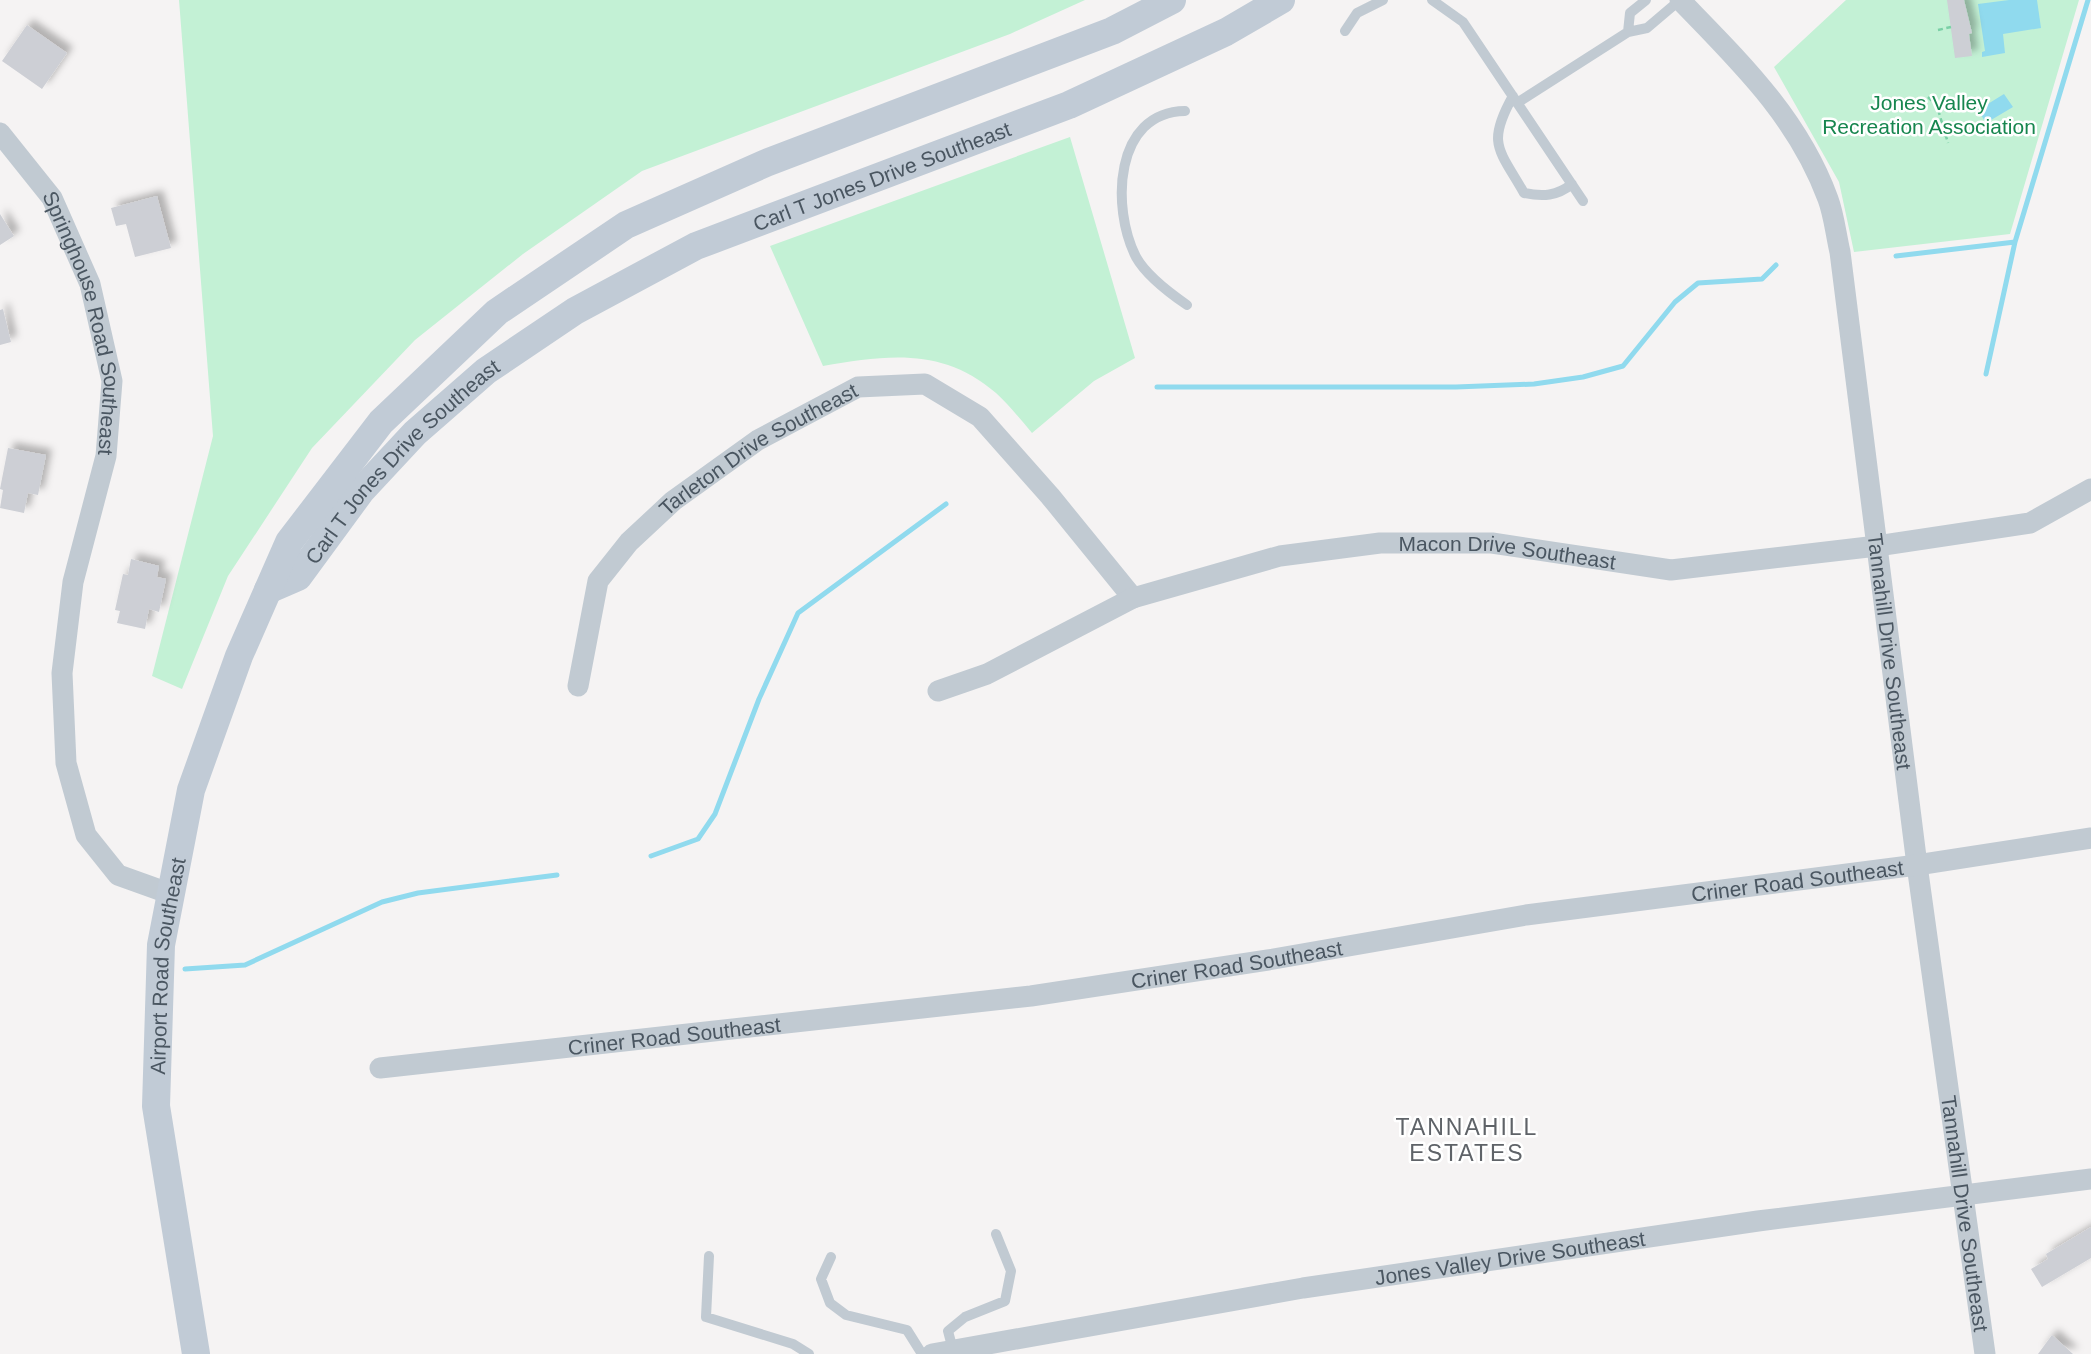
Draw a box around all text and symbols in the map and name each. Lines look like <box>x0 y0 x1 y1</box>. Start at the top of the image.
park label: Jones Valley Recreation Association <box>1822 91 2036 138</box>
street label: Carl T Jones Drive Southeast <box>750 117 1014 235</box>
street label: Springhouse Road Southeast <box>39 187 124 456</box>
street label: Carl T Jones Drive Southeast <box>300 354 503 568</box>
street label: Tarleton Drive Southeast <box>654 378 861 520</box>
street label: Macon Drive Southeast <box>1399 531 1617 573</box>
street label: Tannahill Drive Southeast <box>1864 532 1916 771</box>
street label: Airport Road Southeast <box>145 855 189 1075</box>
street label: Criner Road Southeast <box>1690 855 1905 905</box>
street label: Criner Road Southeast <box>1129 936 1344 992</box>
street label: Criner Road Southeast <box>567 1012 782 1059</box>
street label: Tannahill Drive Southeast <box>1938 1094 1993 1333</box>
district label: TANNAHILL ESTATES <box>1396 1114 1538 1166</box>
street label: Jones Valley Drive Southeast <box>1373 1226 1647 1289</box>

